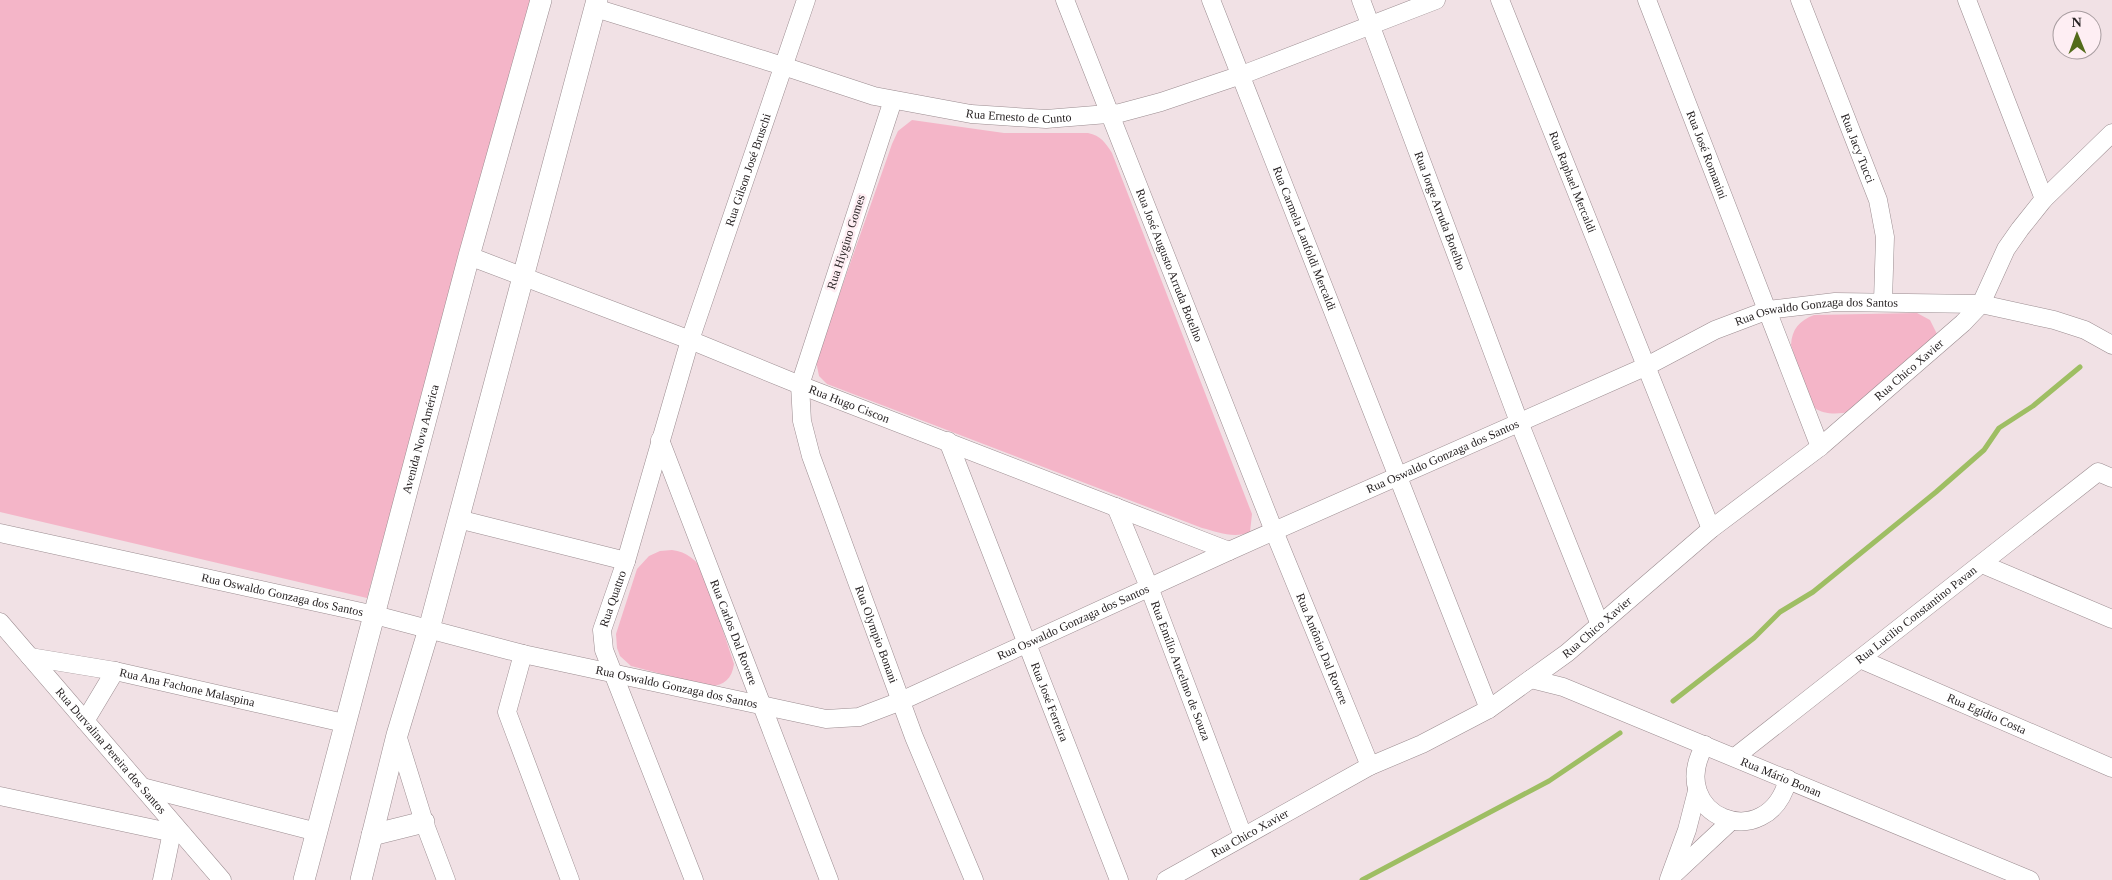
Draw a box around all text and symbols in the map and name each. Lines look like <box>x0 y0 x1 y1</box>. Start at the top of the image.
north arrow <box>2052 10 2102 60</box>
text: N <box>2072 15 2082 30</box>
street label: Rua Ernesto de Cunto <box>965 106 1072 126</box>
street label: Rua José Romanini <box>1684 109 1731 201</box>
street label: Rua Gilson José Bruschi <box>722 111 774 228</box>
street label: Rua Jacy Tucci <box>1838 111 1878 185</box>
street label: Rua Raphael Mercaldi <box>1546 129 1599 235</box>
street label: Rua Jorge Arruda Botelho <box>1411 149 1468 272</box>
street label: Rua Carmela Lanfoldi Mercaldi <box>1270 164 1339 313</box>
street label: Rua José Augusto Arruda Botelho <box>1133 187 1206 344</box>
street label: Rua Hiygino Gomes <box>824 193 868 291</box>
street label: Rua Oswaldo Gonzaga dos Santos <box>1733 295 1898 329</box>
street label: Rua Chico Xavier <box>1872 336 1946 404</box>
street label: Avenida Nova América <box>399 382 442 495</box>
street label: Rua Hugo Ciscon <box>807 382 892 426</box>
street label: Rua Oswaldo Gonzaga dos Santos <box>1364 416 1521 496</box>
street label: Rua Lucilio Constantino Pavan <box>1852 563 1979 667</box>
street label: Rua Quattro <box>597 569 629 629</box>
street label: Rua Oswaldo Gonzaga dos Santos <box>200 570 365 619</box>
street label: Rua Carlos Dal Rovere <box>707 578 760 687</box>
street label: Rua Oswaldo Gonzaga dos Santos <box>995 581 1151 663</box>
street label: Rua Olympio Bonani <box>852 584 901 686</box>
street label: Rua Antônio Dal Rovere <box>1293 591 1351 707</box>
street label: Rua Chico Xavier <box>1560 594 1634 661</box>
street label: Rua Emílio Ancelmo de Souza <box>1148 599 1214 743</box>
street label: Rua José Ferreira <box>1028 660 1072 744</box>
street label: Rua Oswaldo Gonzaga dos Santos <box>594 663 759 711</box>
street label: Rua Ana Fachone Malaspina <box>118 665 257 710</box>
street label: Rua Durvalina Pereira dos Santos <box>53 685 169 817</box>
street label: Rua Egídio Costa <box>1945 691 2029 737</box>
street label: Rua Mário Bonan <box>1739 754 1824 800</box>
street label: Rua Chico Xavier <box>1209 806 1291 860</box>

